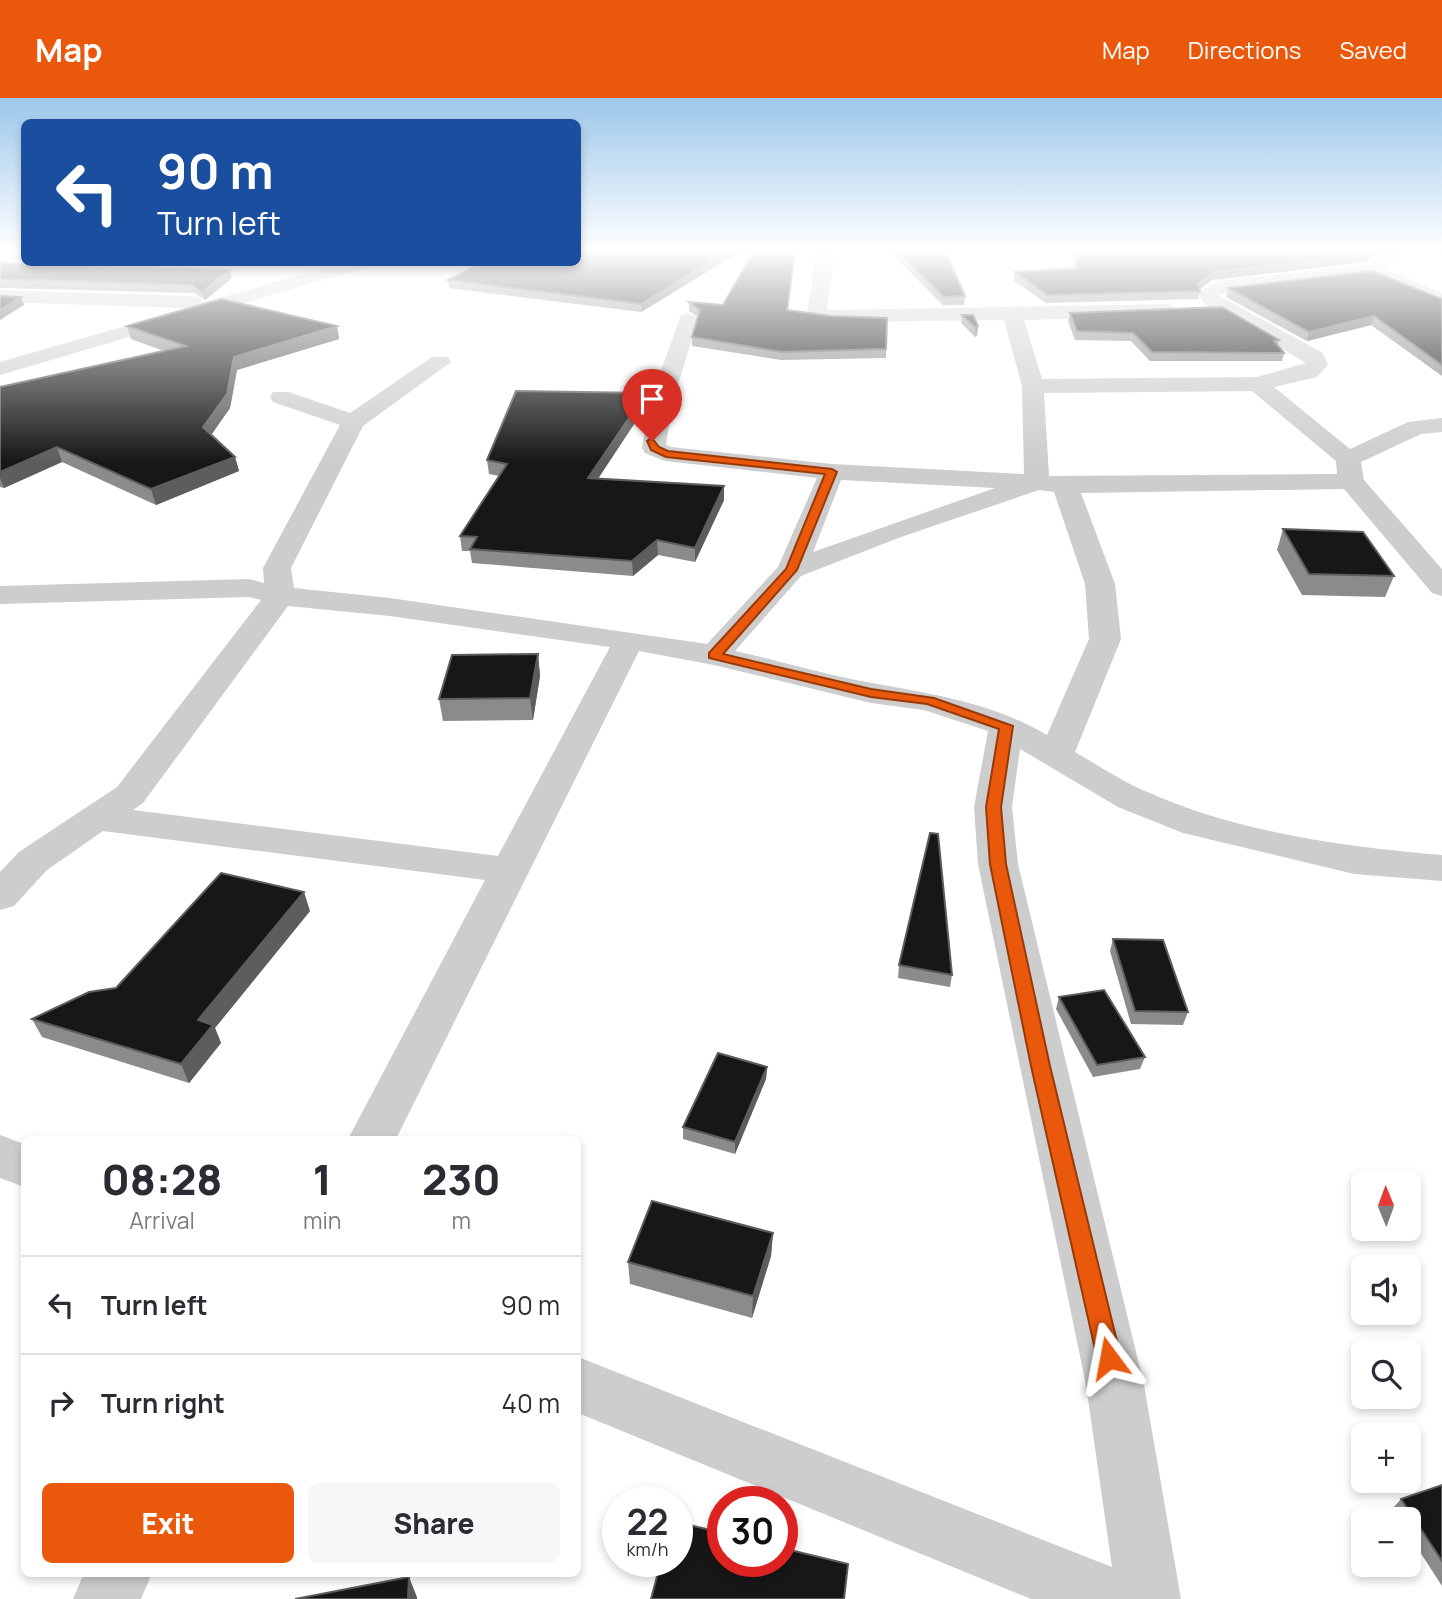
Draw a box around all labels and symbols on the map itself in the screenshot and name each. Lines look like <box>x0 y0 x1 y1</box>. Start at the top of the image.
pin <box>622 369 682 441</box>
north arrow <box>1351 1171 1421 1241</box>
position arrow <box>1072 1321 1146 1395</box>
speed limit sign: 30 <box>707 1486 798 1577</box>

